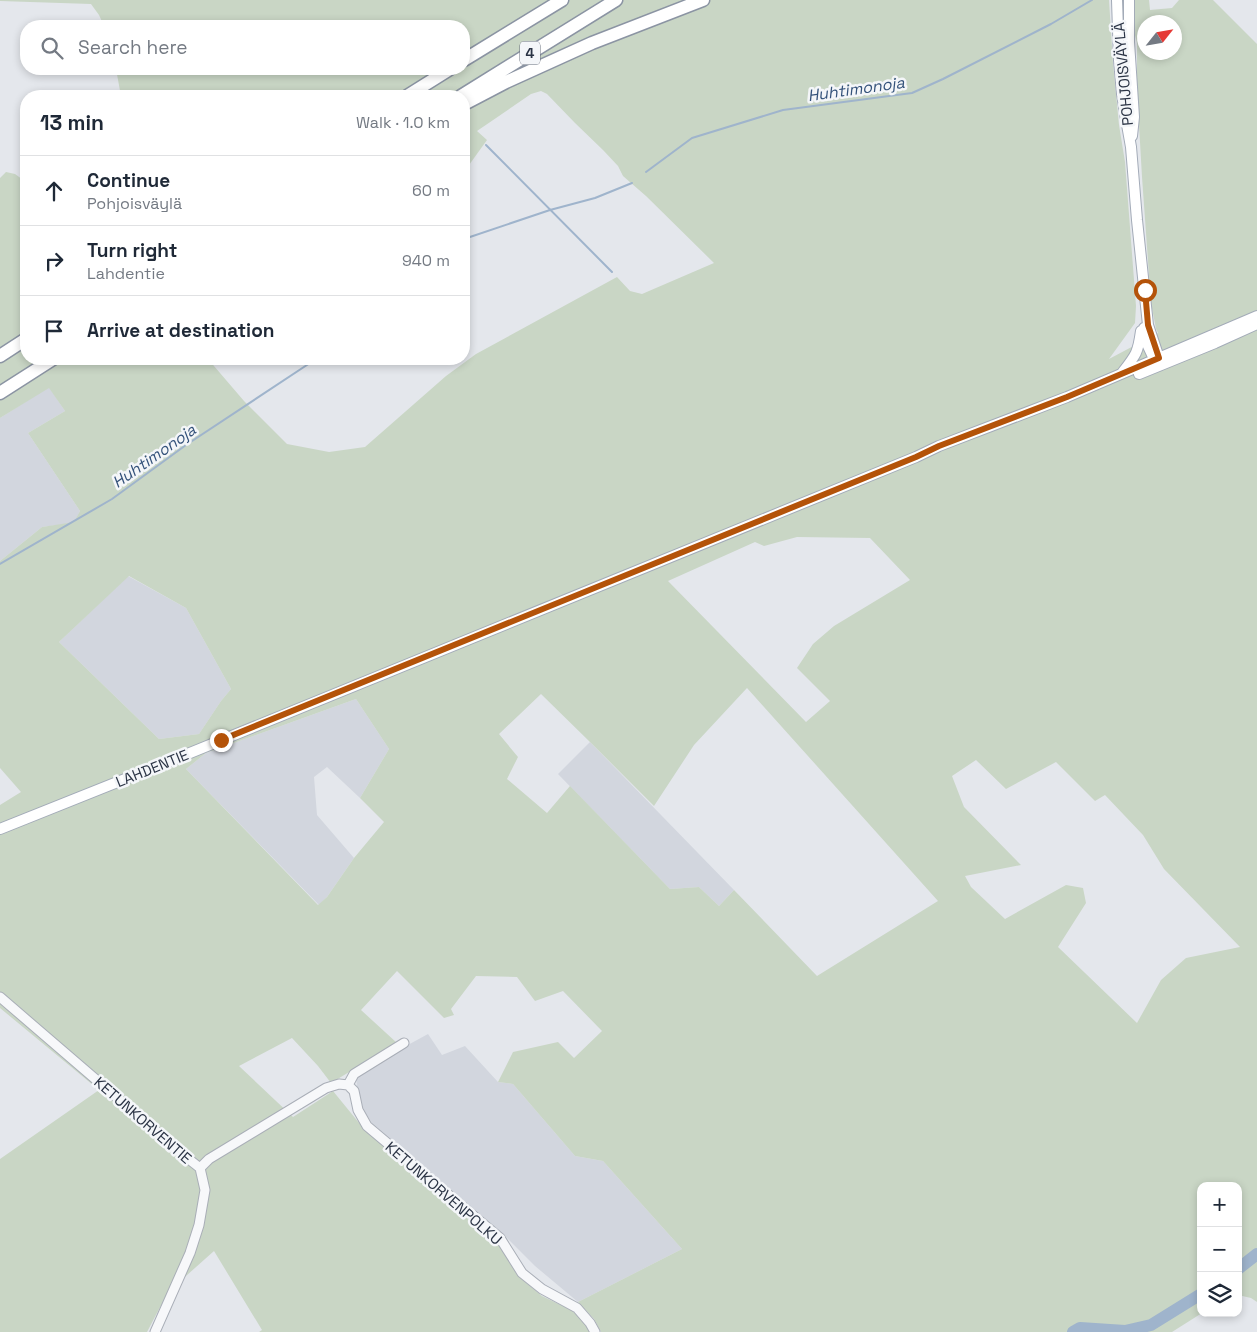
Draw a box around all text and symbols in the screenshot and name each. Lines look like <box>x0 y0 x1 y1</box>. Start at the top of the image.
north arrow <box>1137 15 1182 60</box>
search box <box>20 20 470 75</box>
street label: POHJOISVÄYLÄ <box>1109 21 1137 127</box>
icon: search <box>38 34 66 62</box>
text: Search here <box>78 35 188 60</box>
road number: 4 <box>520 42 540 64</box>
water label: Huhtimonoja <box>806 72 907 106</box>
text: 13 min <box>40 109 104 136</box>
text: Walk · 1.0 km <box>356 112 450 133</box>
text: Continue <box>87 168 170 193</box>
icon: ahead <box>40 177 68 205</box>
text: 60 m <box>412 180 450 201</box>
text: Pohjoisväylä <box>87 193 182 214</box>
text: Turn right <box>87 238 177 263</box>
icon: right <box>40 247 68 275</box>
text: 940 m <box>402 250 450 271</box>
text: Lahdentie <box>87 263 165 284</box>
route start <box>1134 279 1157 302</box>
icon: arrive <box>40 317 68 345</box>
text: Arrive at destination <box>87 318 275 343</box>
water label: Huhtimonoja <box>108 419 201 493</box>
route end <box>210 729 233 752</box>
street label: LAHDENTIE <box>113 745 191 791</box>
street label: KETUNKORVENTIE <box>90 1072 196 1168</box>
street label: KETUNKORVENPOLKU <box>382 1137 506 1249</box>
map controls <box>1197 1182 1242 1317</box>
button: + <box>1197 1182 1242 1227</box>
button: − <box>1197 1227 1242 1272</box>
button: layers <box>1197 1272 1242 1317</box>

